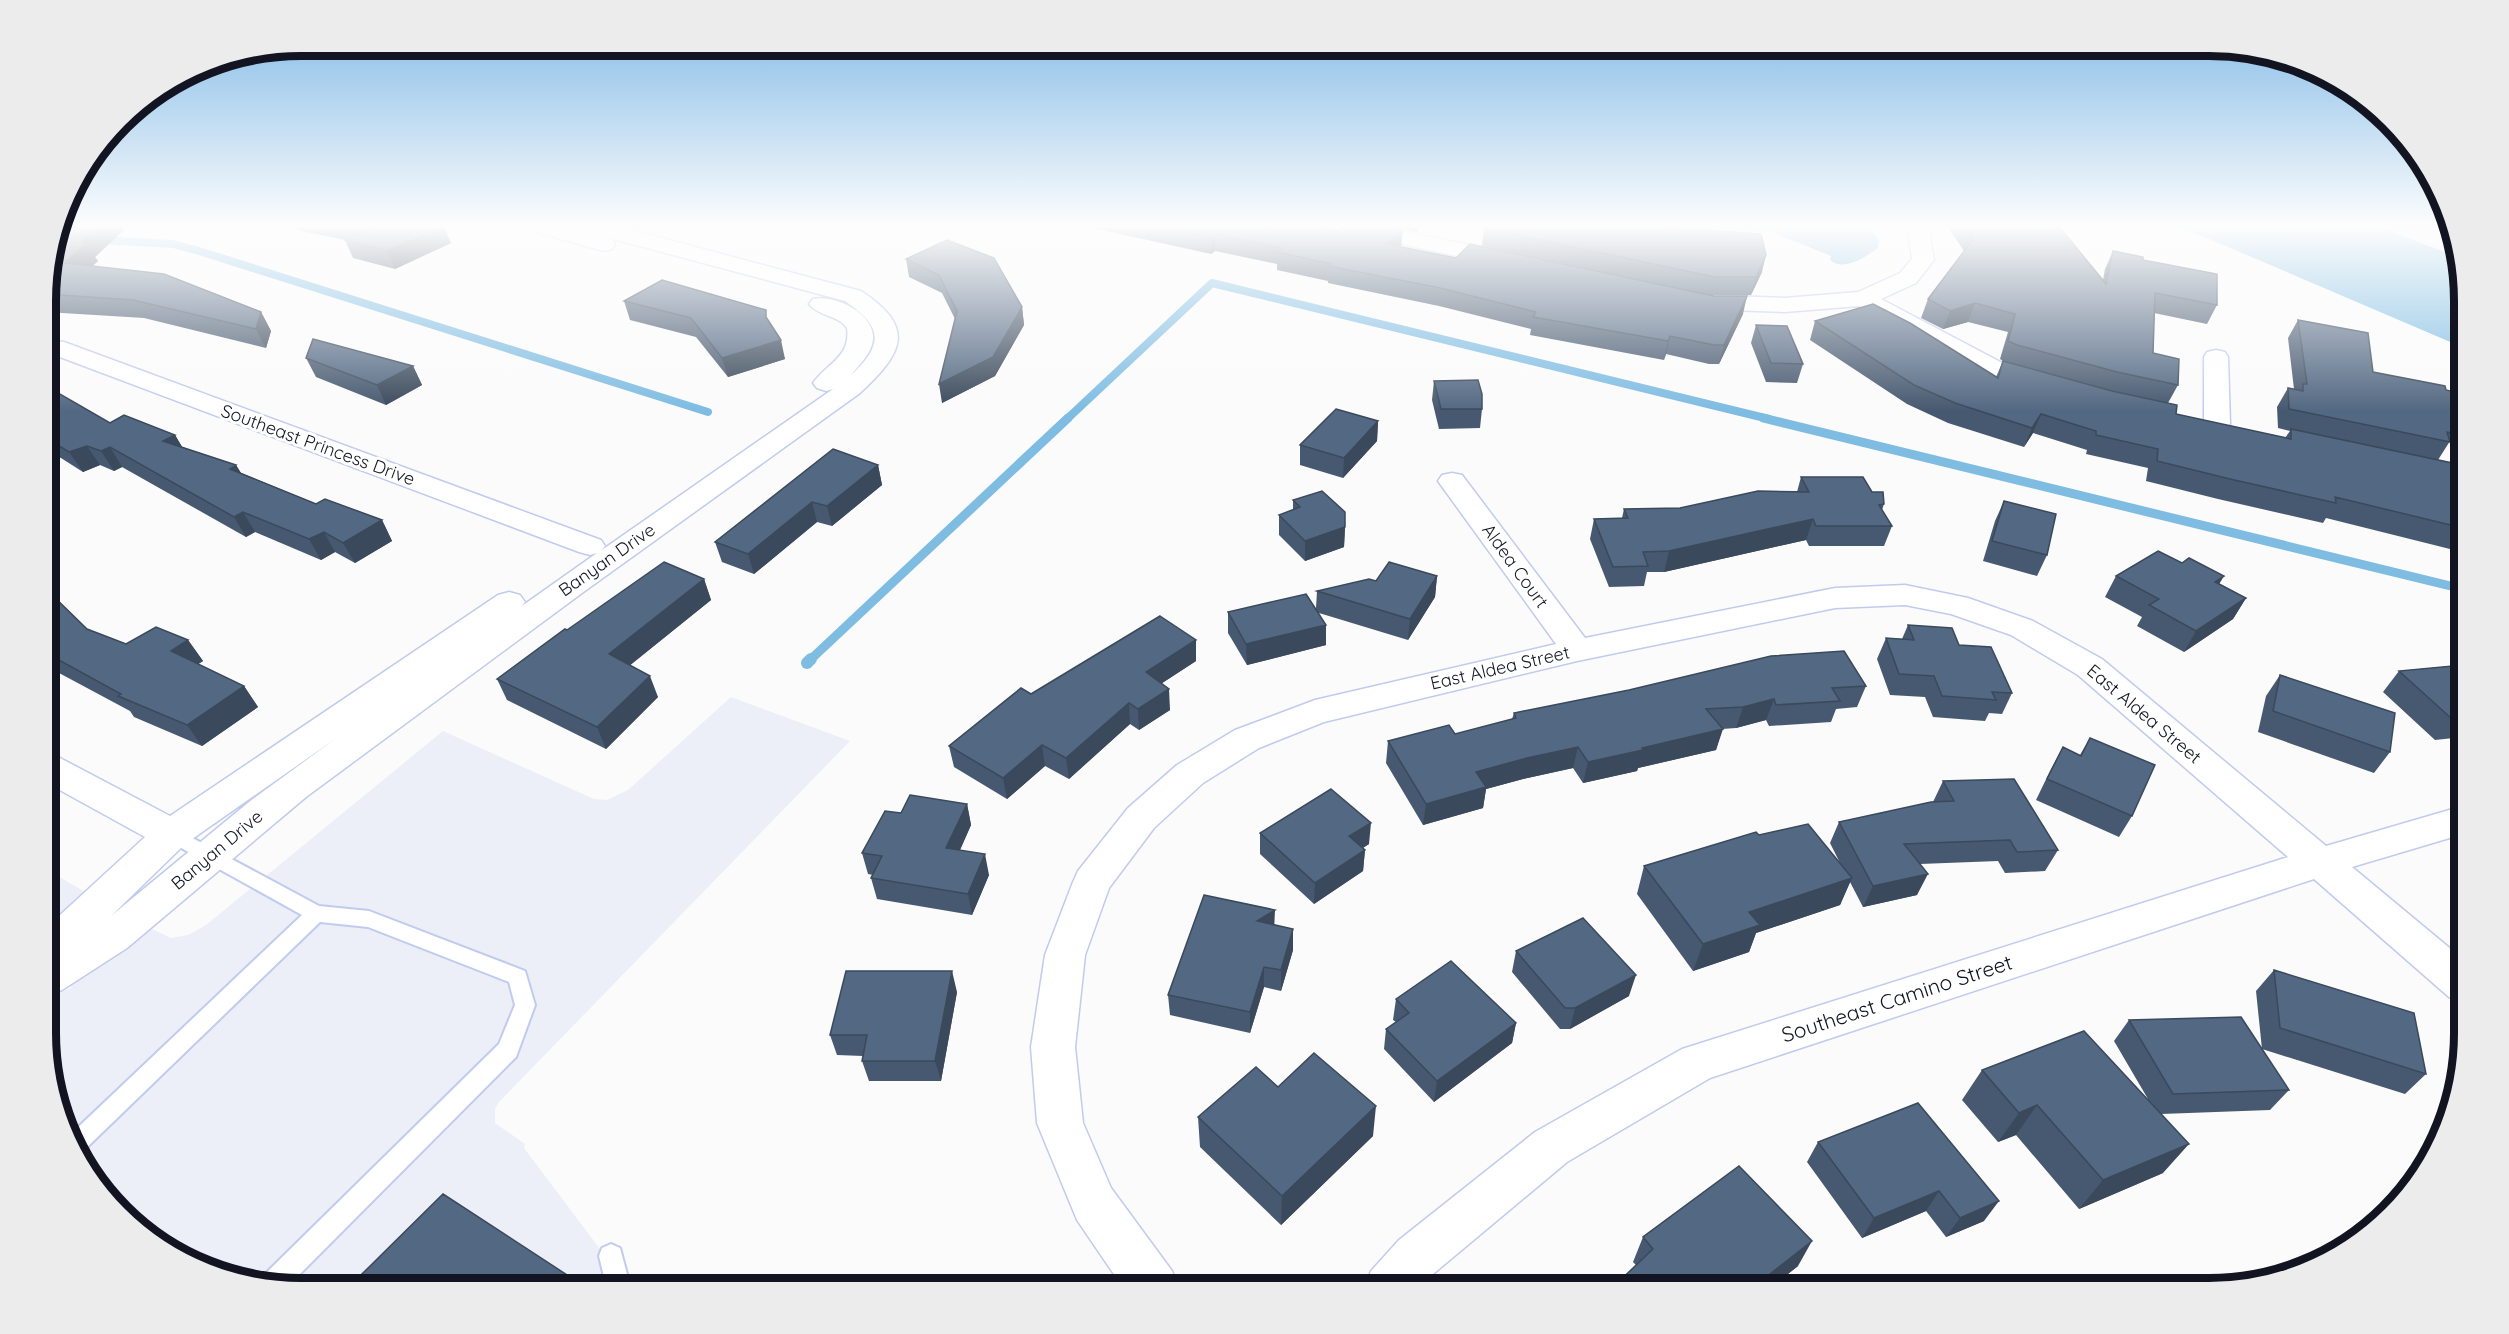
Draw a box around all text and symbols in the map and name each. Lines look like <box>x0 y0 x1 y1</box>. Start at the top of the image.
street label: Southeast Princess Drive <box>218 399 418 490</box>
street label: Banyan Drive <box>554 518 659 601</box>
street label: Aldea Court <box>1477 519 1554 612</box>
street label: East Aldea Street <box>1428 640 1572 695</box>
street label: East Aldea Street <box>2082 659 2206 768</box>
street label: Banyan Drive <box>166 805 267 895</box>
street label: Southeast Camino Street <box>1778 948 2015 1048</box>

